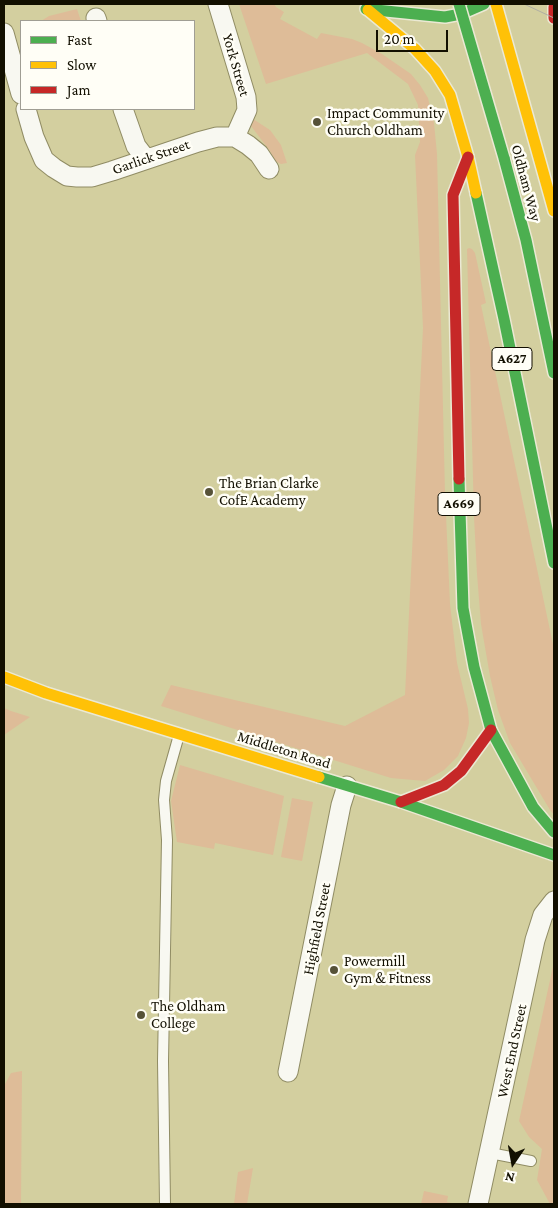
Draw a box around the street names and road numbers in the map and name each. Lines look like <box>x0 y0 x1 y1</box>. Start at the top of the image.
street label: York Street <box>218 31 254 99</box>
street label: Garlick Street <box>110 135 192 179</box>
street label: Oldham Way <box>507 143 545 223</box>
road number: A627 <box>492 348 532 370</box>
road number: A669 <box>438 492 480 516</box>
street label: Middleton Road <box>235 727 333 773</box>
street label: Highfield Street <box>299 881 335 977</box>
street label: West End Street <box>493 1002 531 1100</box>

